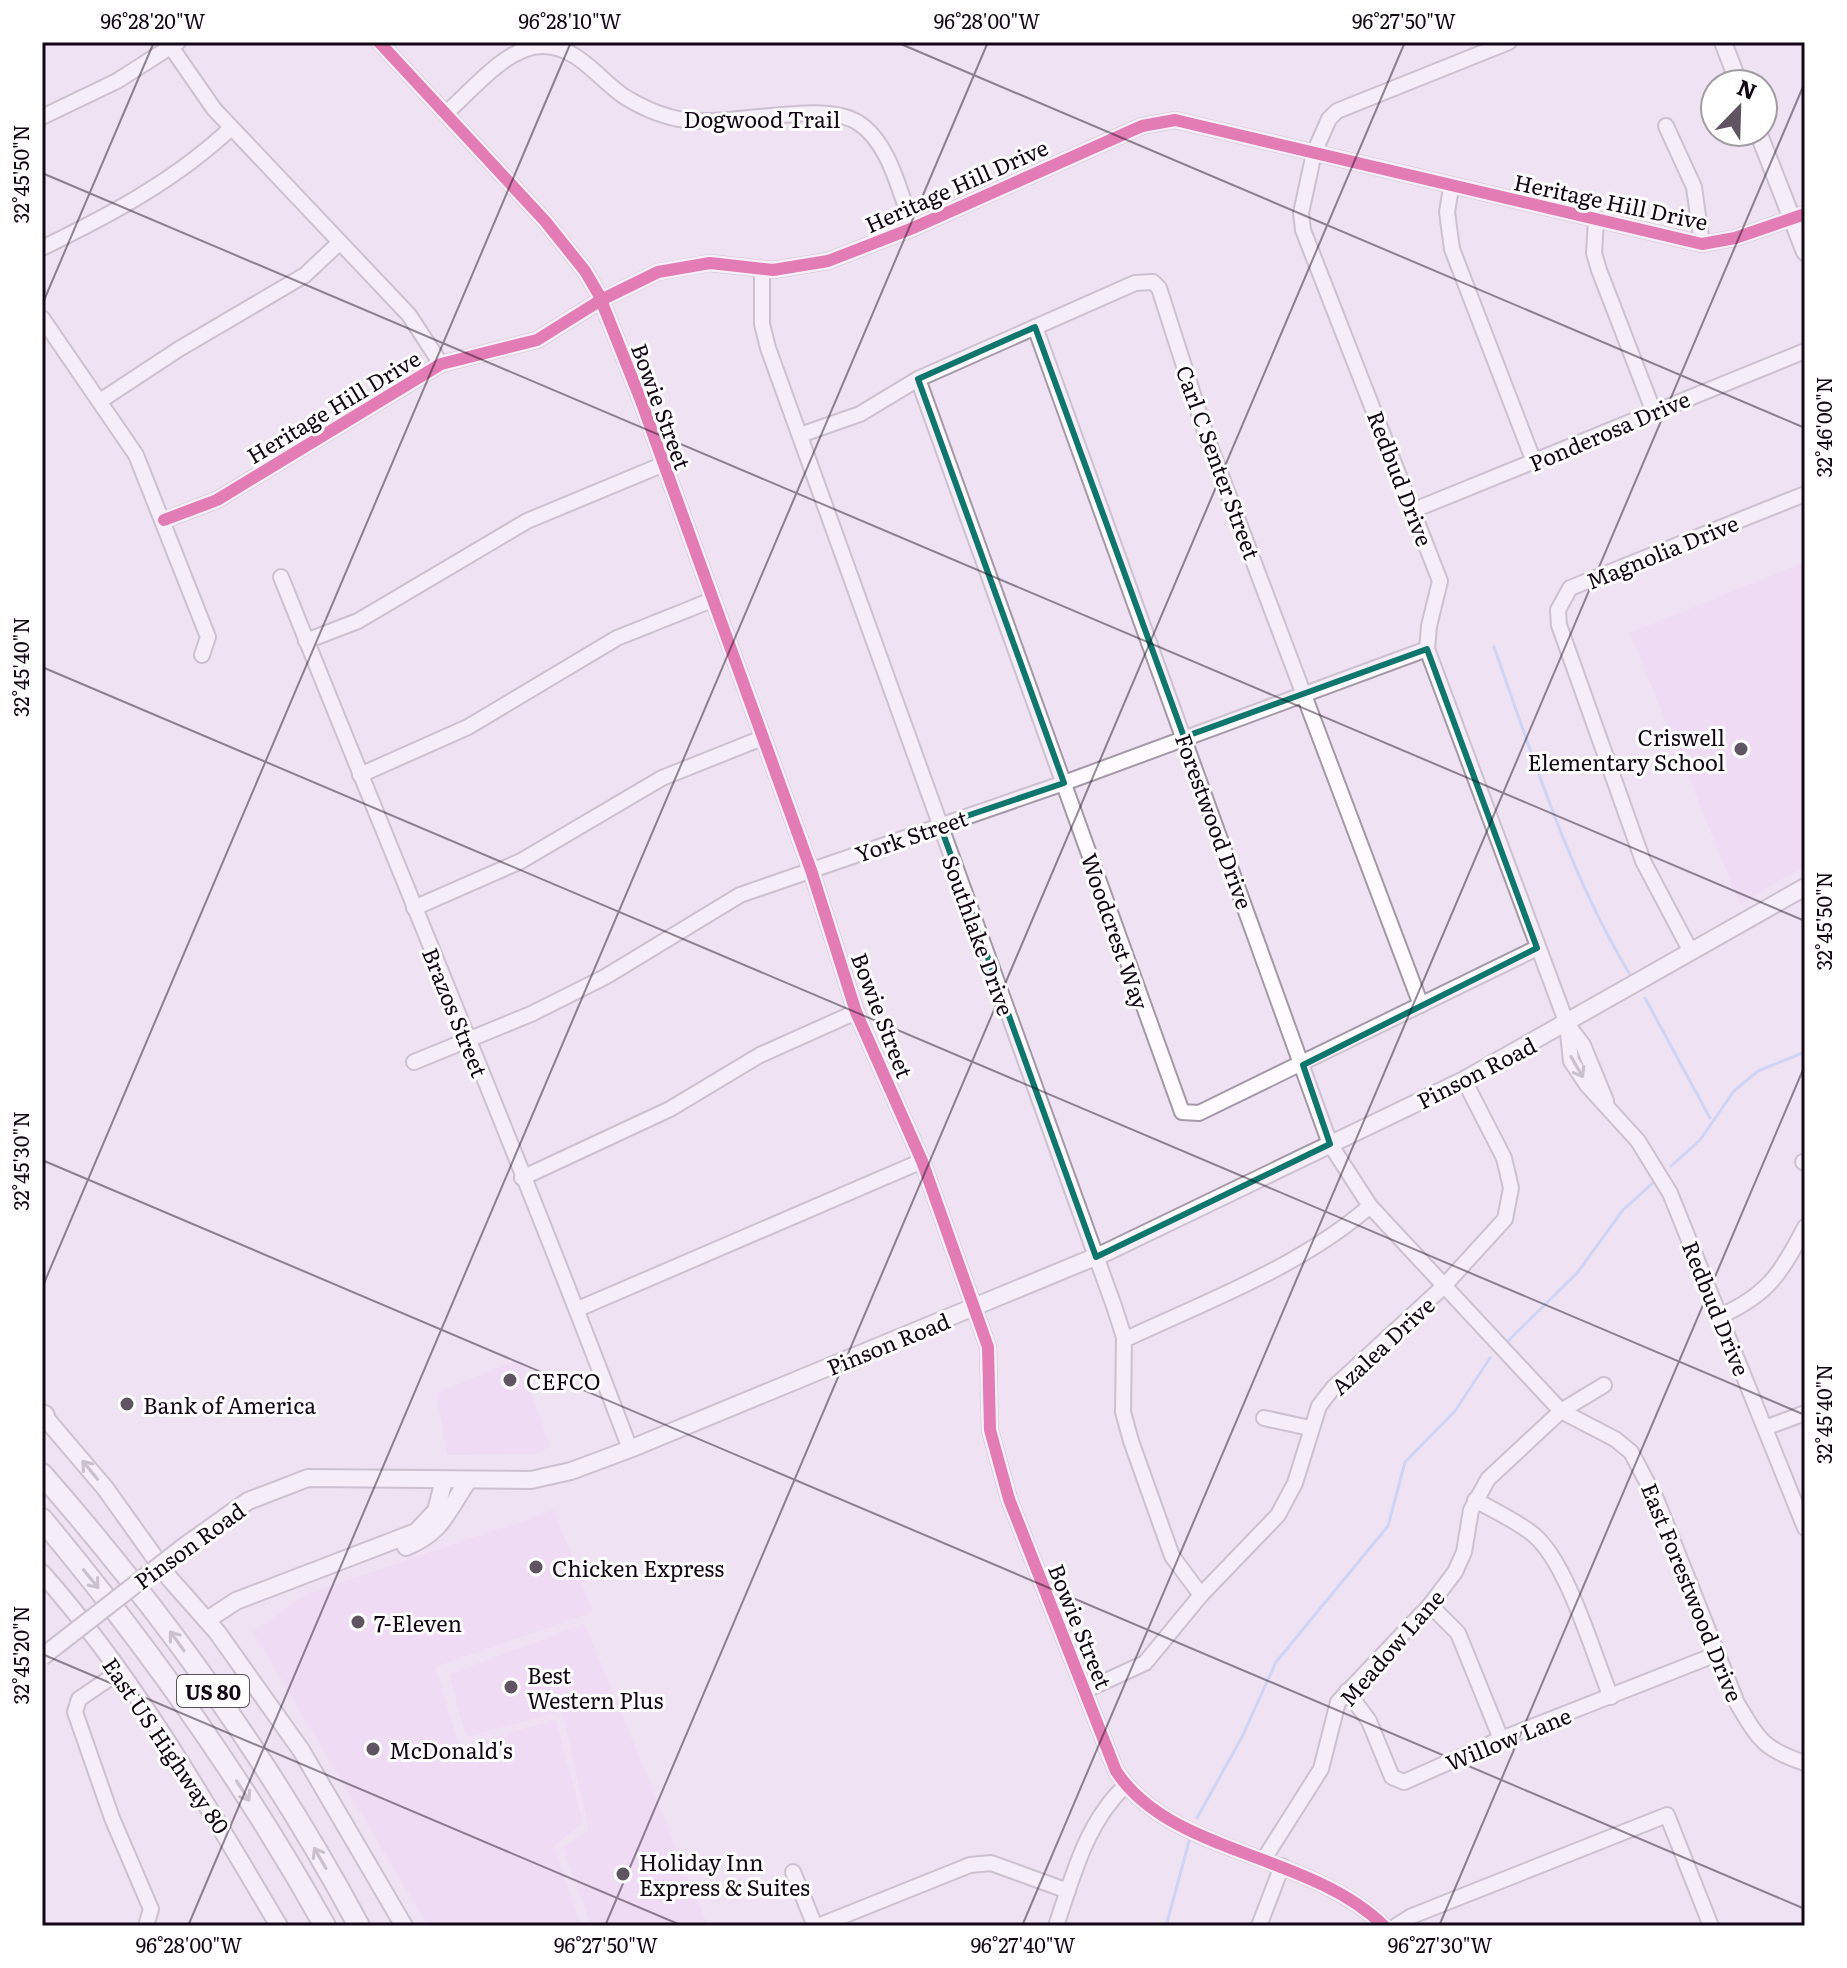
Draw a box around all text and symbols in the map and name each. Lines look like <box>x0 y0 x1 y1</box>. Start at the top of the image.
text: 96°28'20"W <box>101 5 206 35</box>
text: 96°28'10"W <box>519 5 622 35</box>
text: 96°28'00"W <box>934 5 1040 35</box>
text: 96°27'50"W <box>1352 5 1456 35</box>
north arrow <box>1699 68 1779 148</box>
text: N <box>1732 69 1762 107</box>
street label: Dogwood Trail <box>684 102 840 135</box>
text: 32°45'50"N <box>5 125 35 223</box>
street label: Heritage Hill Drive <box>859 130 1053 240</box>
street label: Heritage Hill Drive <box>1511 164 1711 238</box>
street label: Bowie Street <box>624 338 700 474</box>
street label: Heritage Hill Drive <box>240 341 426 471</box>
street label: Carl C Senter Street <box>1169 360 1269 564</box>
text: 32°46'00"N <box>1808 377 1838 477</box>
street label: Ponderosa Drive <box>1524 381 1694 479</box>
street label: Redbud Drive <box>1360 405 1442 551</box>
street label: Magnolia Drive <box>1581 505 1743 597</box>
text: 32°45'40"N <box>5 617 35 717</box>
place label: Criswell Elementary School <box>1527 720 1725 778</box>
street label: Forestwood Drive <box>1168 729 1262 913</box>
marker: Criswell Elementary School <box>1732 740 1750 758</box>
street label: York Street <box>850 800 972 870</box>
street label: Woodcrest Way <box>1074 848 1158 1014</box>
street label: Southlake Drive <box>935 850 1023 1020</box>
text: 32°45'50"N <box>1808 872 1838 970</box>
street label: Brazos Street <box>415 942 497 1082</box>
street label: Bowie Street <box>844 947 922 1083</box>
street label: Pinson Road <box>1411 1028 1541 1116</box>
one-way arrow <box>1569 1055 1585 1078</box>
text: 32°45'30"N <box>5 1111 35 1211</box>
street label: Redbud Drive <box>1675 1236 1759 1380</box>
street label: Azalea Drive <box>1323 1288 1441 1402</box>
street label: Pinson Road <box>822 1303 954 1383</box>
place label: CEFCO <box>526 1364 601 1397</box>
text: 32°45'40"N <box>1808 1364 1838 1464</box>
marker: CEFCO <box>501 1371 519 1389</box>
place label: Bank of America <box>143 1388 316 1421</box>
marker: Bank of America <box>118 1395 136 1413</box>
one-way arrow <box>82 1460 99 1481</box>
street label: East Forestwood Drive <box>1634 1478 1752 1706</box>
street label: Pinson Road <box>127 1493 251 1597</box>
place label: Chicken Express <box>552 1551 724 1584</box>
marker: Chicken Express <box>527 1558 545 1576</box>
street label: Bowie Street <box>1041 1559 1121 1694</box>
one-way arrow <box>83 1568 100 1589</box>
street label: Meadow Lane <box>1331 1581 1451 1713</box>
text: 32°45'20"N <box>5 1606 35 1704</box>
place label: 7-Eleven <box>374 1606 462 1639</box>
marker: 7-Eleven <box>349 1613 367 1631</box>
one-way arrow <box>168 1631 185 1653</box>
street label: East US Highway 80 <box>96 1650 238 1840</box>
place label: Best Western Plus <box>527 1658 663 1716</box>
road number: US 80 <box>177 1675 249 1707</box>
marker: Best Western Plus <box>502 1678 520 1696</box>
street label: Willow Lane <box>1440 1698 1576 1778</box>
place label: McDonald's <box>389 1733 513 1766</box>
marker: McDonald's <box>364 1740 382 1758</box>
one-way arrow <box>234 1779 251 1801</box>
place label: Holiday Inn Express & Suites <box>639 1845 810 1903</box>
one-way arrow <box>312 1847 328 1870</box>
marker: Holiday Inn Express & Suites <box>614 1865 632 1883</box>
text: 96°28'00"W <box>136 1929 242 1959</box>
text: 96°27'50"W <box>554 1929 658 1959</box>
text: 96°27'40"W <box>971 1929 1076 1959</box>
text: 96°27'30"W <box>1388 1929 1492 1959</box>

